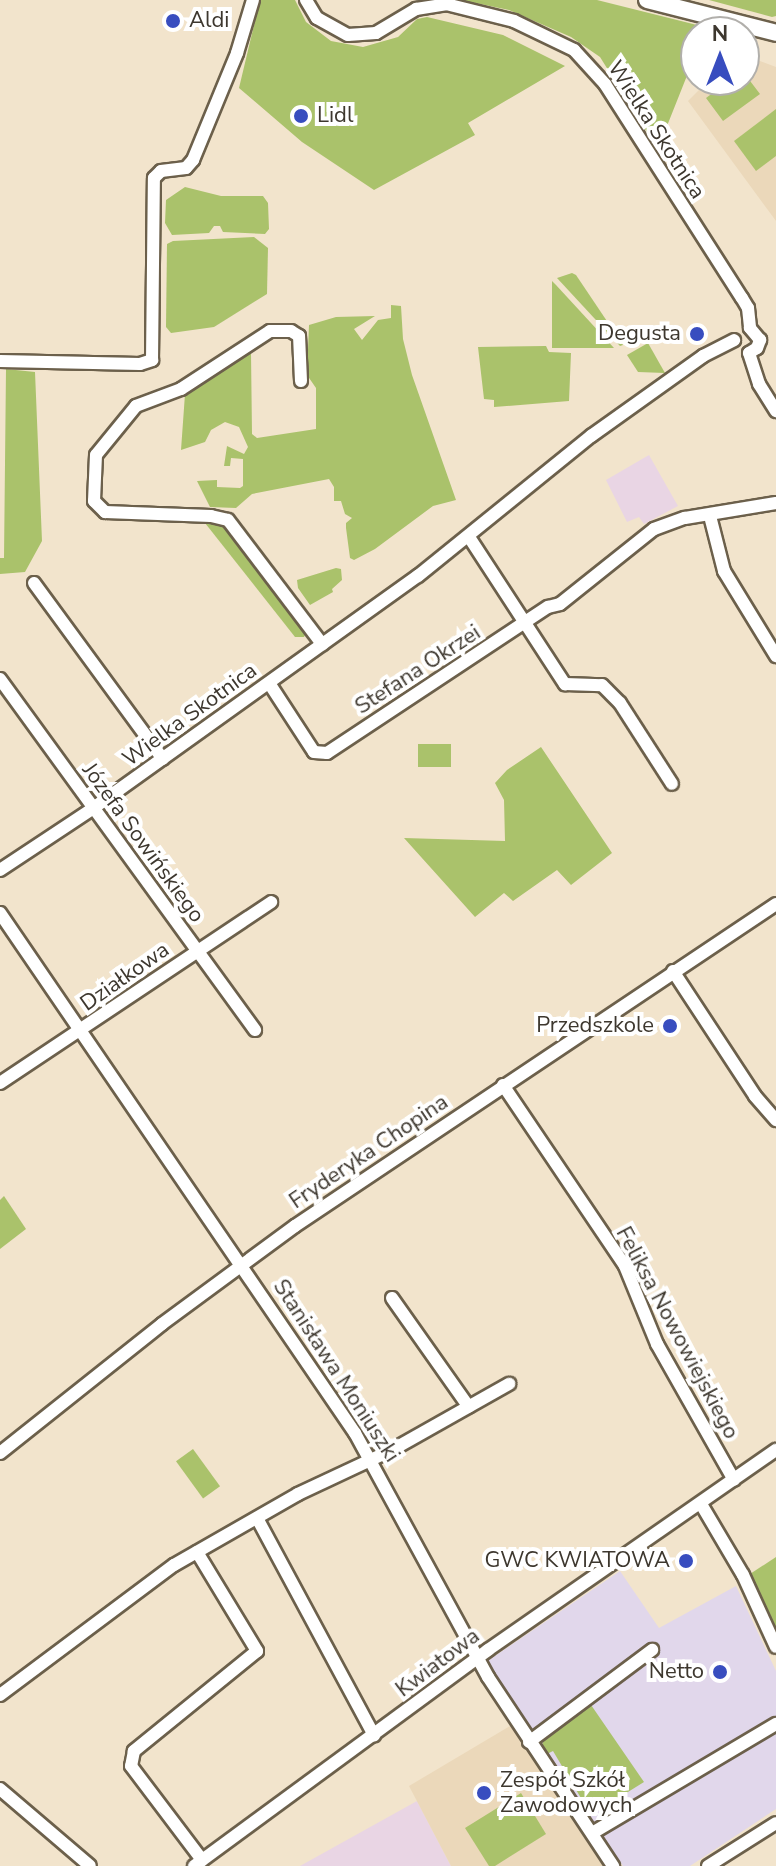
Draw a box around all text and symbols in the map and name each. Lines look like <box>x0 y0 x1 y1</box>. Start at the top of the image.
place label: Aldi <box>189 8 229 34</box>
marker: Aldi <box>164 12 182 30</box>
north arrow <box>680 16 760 96</box>
text: N <box>712 19 728 49</box>
street label: Wielka Skotnica <box>602 56 710 204</box>
place label: Lidl <box>317 103 353 129</box>
marker: Lidl <box>292 107 310 125</box>
place label: Degusta <box>598 321 681 347</box>
marker: Degusta <box>688 325 706 343</box>
street label: Stefana Okrzei <box>350 620 486 720</box>
street label: Wielka Skotnica <box>118 658 262 772</box>
street label: Józefa Sowińskiego <box>76 758 210 928</box>
street label: Działkowa <box>75 937 175 1017</box>
place label: Przedszkole <box>536 1013 654 1039</box>
marker: Przedszkole <box>661 1017 679 1035</box>
street label: Fryderyka Chopina <box>285 1089 453 1215</box>
street label: Feliksa Nowowiejskiego <box>610 1222 744 1444</box>
street label: Stanisława Moniuszki <box>267 1275 405 1467</box>
place label: GWC KWIATOWA <box>484 1548 670 1574</box>
marker: GWC KWIATOWA <box>677 1552 695 1570</box>
street label: Kwiatowa <box>391 1623 485 1703</box>
place label: Netto <box>649 1659 704 1685</box>
marker: Netto <box>711 1663 729 1681</box>
place label: Zespół Szkół Zawodowych <box>500 1767 633 1818</box>
marker: Zespół Szkół Zawodowych <box>475 1784 493 1802</box>

